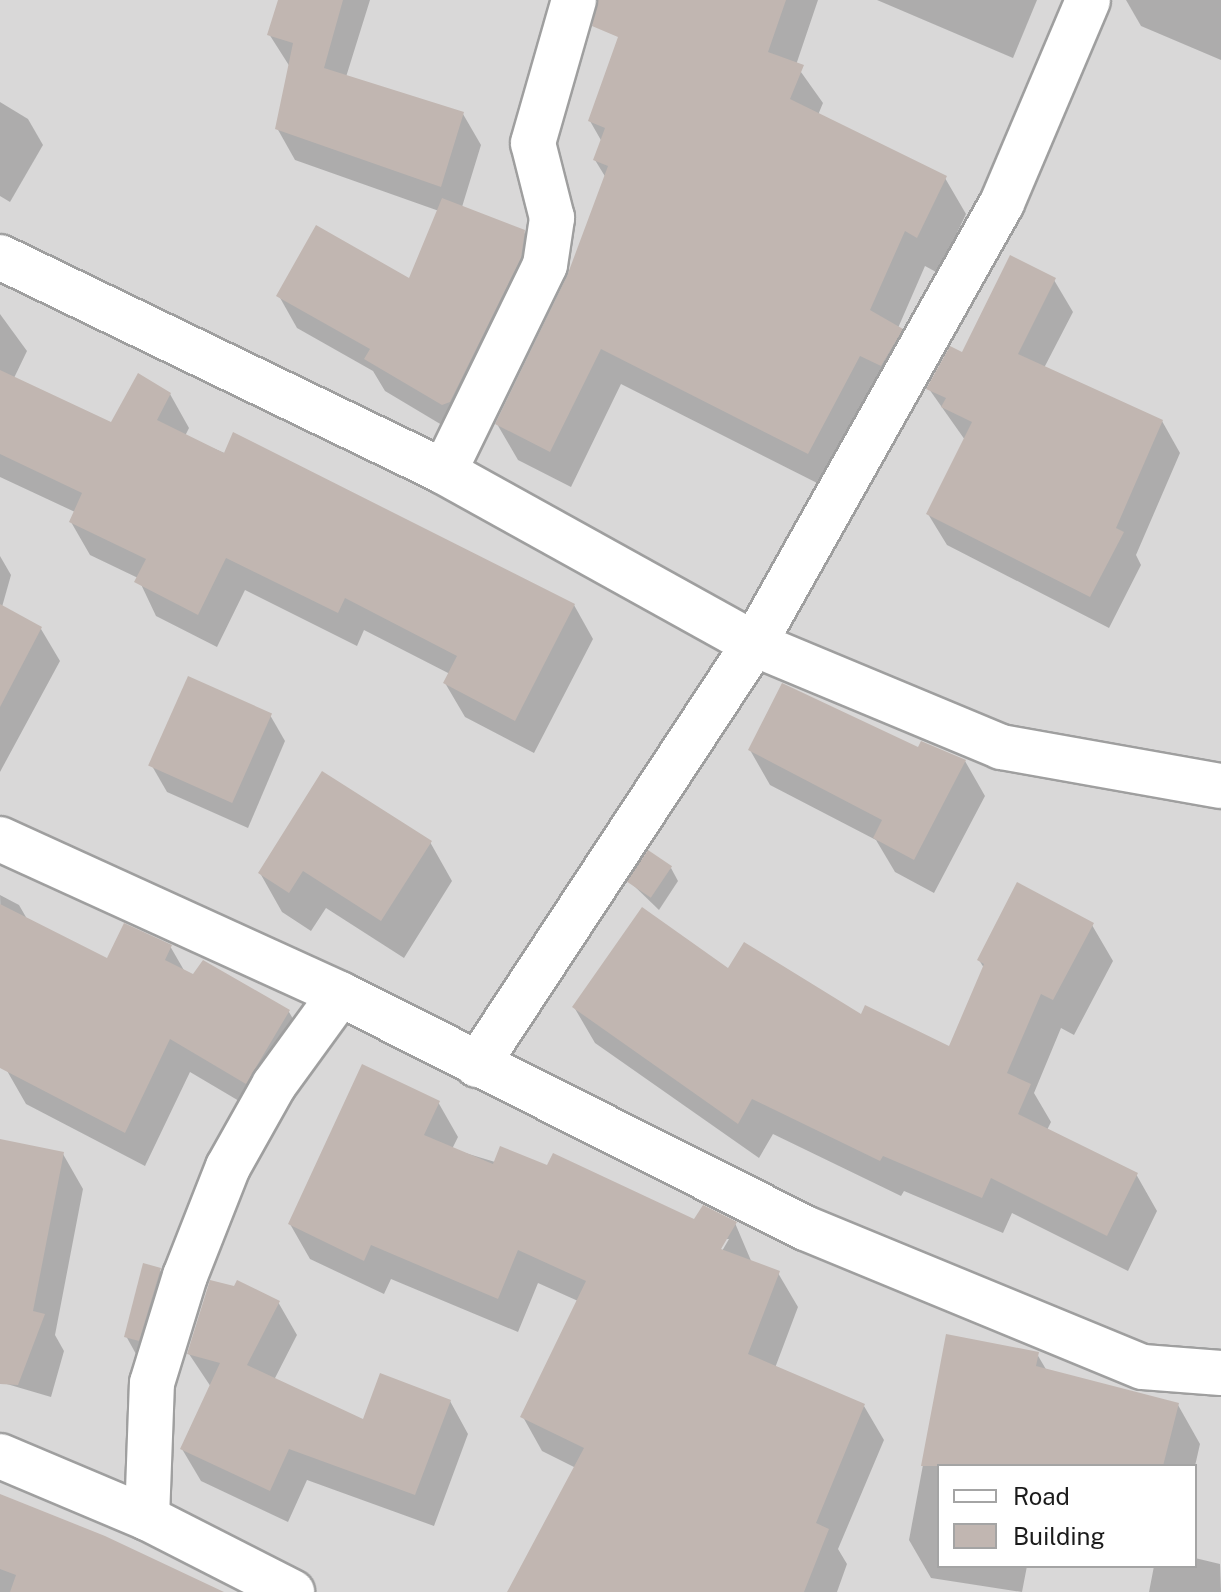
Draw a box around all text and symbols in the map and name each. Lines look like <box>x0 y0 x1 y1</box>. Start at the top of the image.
legend <box>937 1464 1197 1568</box>
text: Road <box>1013 1482 1070 1510</box>
text: Building <box>1013 1522 1105 1550</box>

